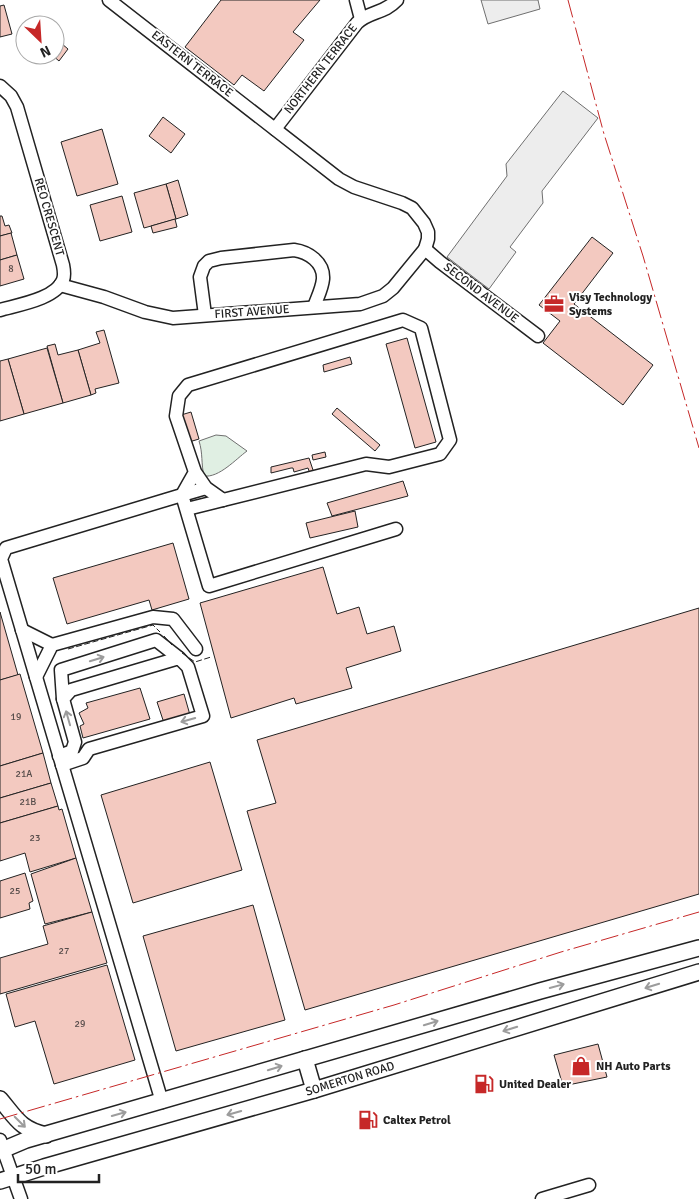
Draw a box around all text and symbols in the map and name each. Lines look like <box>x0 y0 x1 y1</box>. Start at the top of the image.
north arrow <box>15 15 65 65</box>
street label: NORTHERN TERRACE <box>281 21 361 117</box>
street label: EASTERN TERRACE <box>148 27 236 101</box>
text: N <box>37 42 53 61</box>
street label: REO CRESCENT <box>31 176 67 258</box>
street label: SECOND AVENUE <box>440 260 522 326</box>
house number: 8 <box>8 263 14 275</box>
place label: Visy Technology Systems <box>569 290 652 319</box>
office icon: Visy Technology Systems <box>543 293 565 315</box>
street label: FIRST AVENUE <box>214 302 290 322</box>
one-way arrow <box>88 654 104 663</box>
one-way arrow <box>63 710 73 726</box>
house number: 19 <box>11 711 21 723</box>
one-way arrow <box>181 716 197 726</box>
house number: 21A <box>16 768 32 780</box>
house number: 21B <box>20 796 36 808</box>
house number: 23 <box>30 832 40 844</box>
house number: 25 <box>10 885 20 897</box>
house number: 27 <box>59 945 69 957</box>
one-way arrow <box>548 981 564 990</box>
one-way arrow <box>645 981 661 991</box>
house number: 29 <box>75 1018 85 1030</box>
one-way arrow <box>422 1018 438 1028</box>
one-way arrow <box>502 1025 518 1035</box>
shop icon: NH Auto Parts <box>570 1055 592 1077</box>
street label: SOMERTON ROAD <box>304 1058 396 1100</box>
place label: NH Auto Parts <box>596 1059 671 1074</box>
one-way arrow <box>266 1062 282 1072</box>
fuel station icon: United Dealer <box>473 1073 495 1095</box>
place label: United Dealer <box>499 1077 571 1092</box>
one-way arrow <box>110 1109 126 1118</box>
one-way arrow <box>226 1109 242 1119</box>
fuel station icon: Caltex Petrol <box>357 1109 379 1131</box>
place label: Caltex Petrol <box>383 1113 451 1128</box>
one-way arrow <box>13 1115 25 1127</box>
scale bar <box>18 1152 99 1184</box>
text: 50 m <box>25 1160 56 1178</box>

